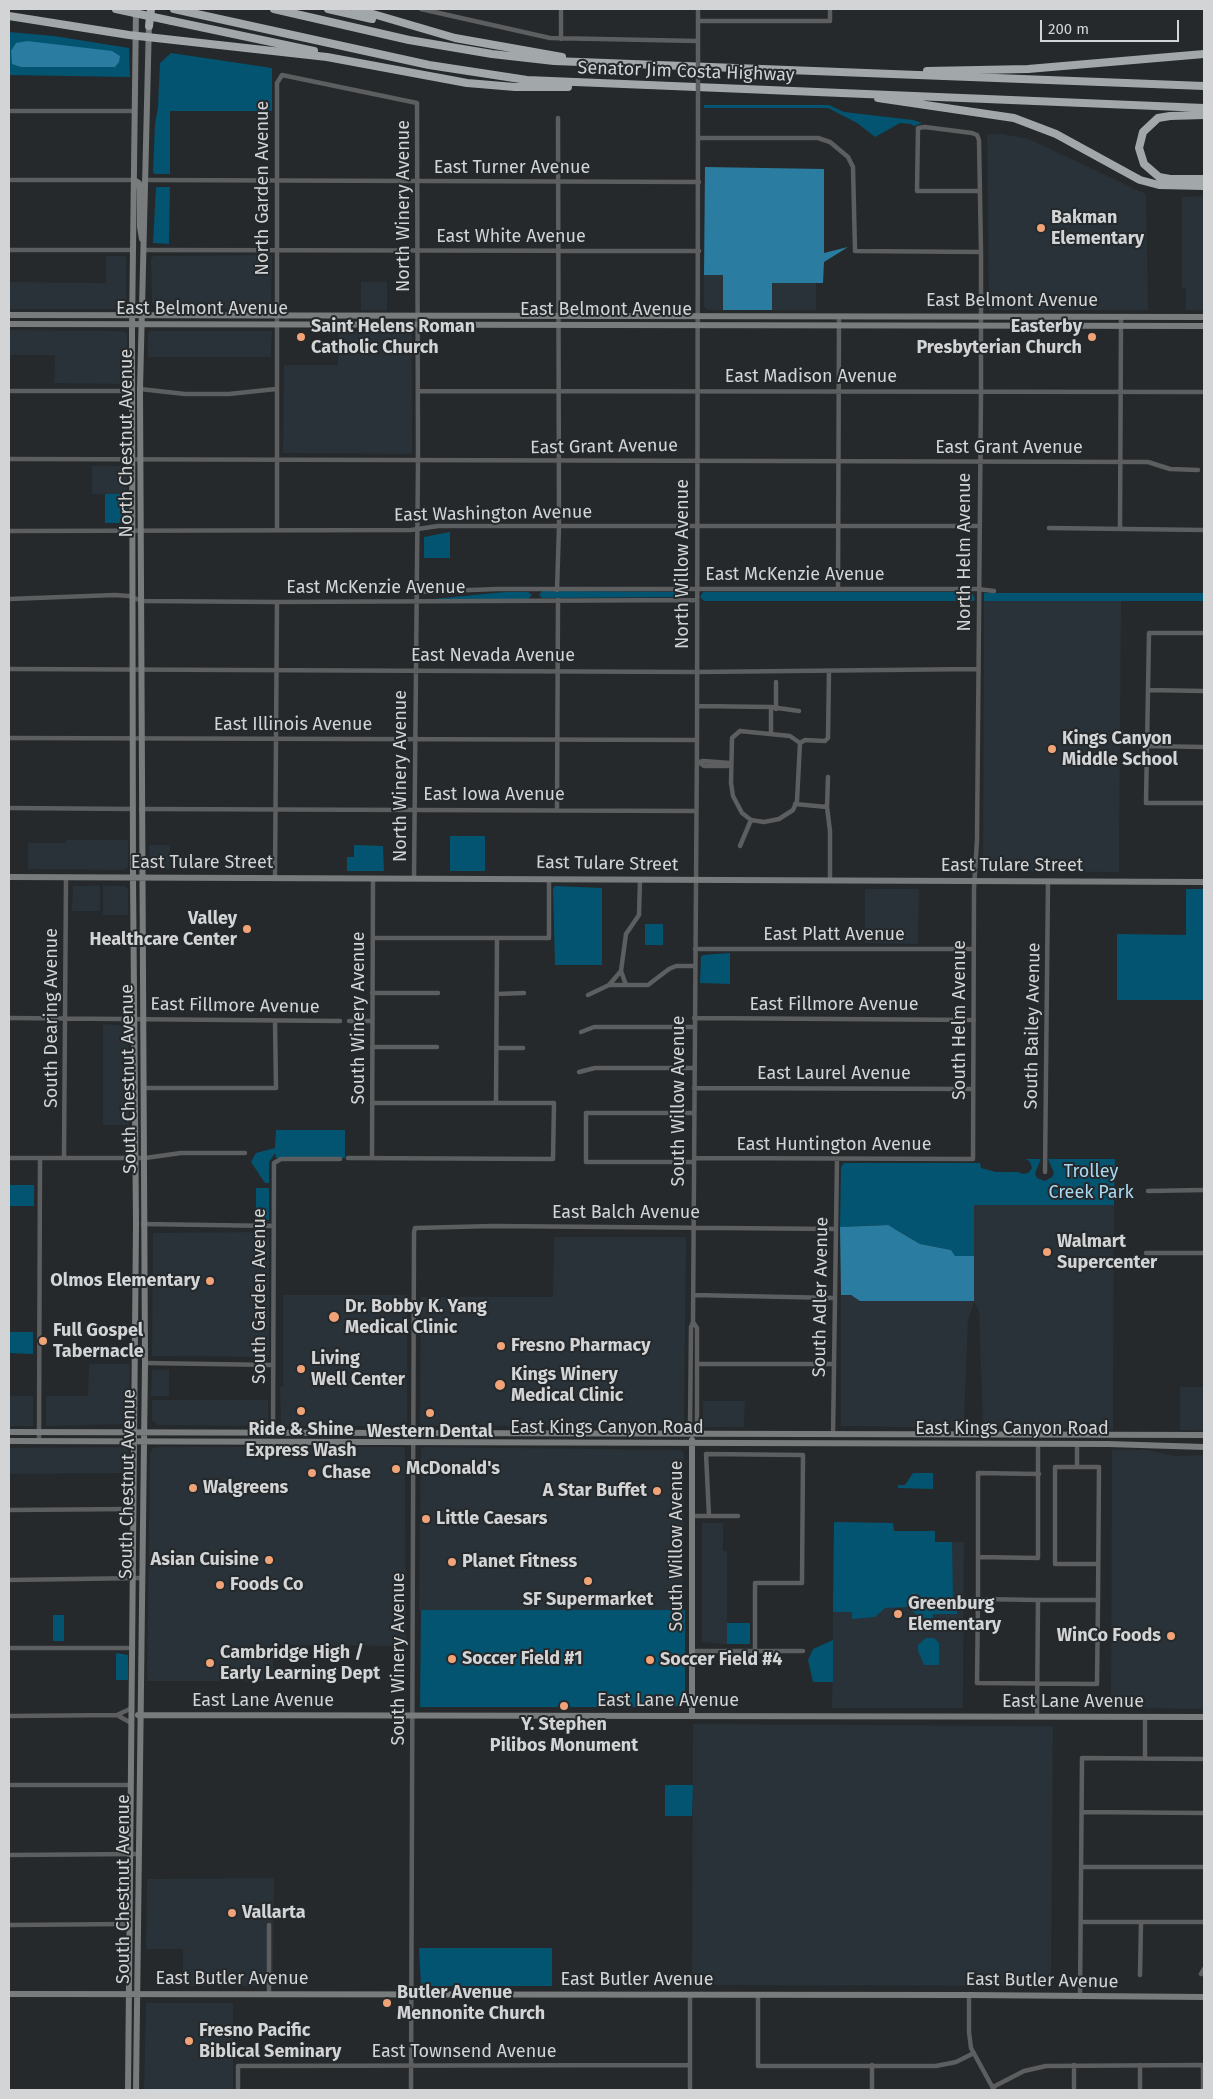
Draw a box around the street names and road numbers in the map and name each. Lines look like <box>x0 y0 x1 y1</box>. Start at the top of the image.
street label: Senator Jim Costa Highway <box>577 57 795 87</box>
street label: North Garden Avenue <box>252 101 274 275</box>
street label: North Winery Avenue <box>393 120 415 292</box>
street label: East Turner Avenue <box>434 157 590 179</box>
street label: East White Avenue <box>436 226 586 248</box>
street label: East Belmont Avenue <box>926 290 1098 312</box>
street label: East Belmont Avenue <box>116 298 288 320</box>
street label: East Belmont Avenue <box>520 299 692 321</box>
street label: North Chestnut Avenue <box>116 349 138 537</box>
street label: East Madison Avenue <box>725 366 897 388</box>
street label: East Grant Avenue <box>530 435 678 459</box>
street label: East Grant Avenue <box>935 437 1083 459</box>
street label: North Helm Avenue <box>954 473 976 631</box>
street label: North Willow Avenue <box>672 479 694 649</box>
street label: East Washington Avenue <box>394 501 592 527</box>
street label: East McKenzie Avenue <box>705 564 885 586</box>
street label: East McKenzie Avenue <box>286 577 466 599</box>
street label: East Nevada Avenue <box>411 645 575 667</box>
street label: North Winery Avenue <box>390 690 412 862</box>
street label: East Illinois Avenue <box>214 714 372 736</box>
street label: East Iowa Avenue <box>423 784 565 806</box>
street label: East Tulare Street <box>131 852 273 874</box>
street label: East Tulare Street <box>536 852 678 876</box>
street label: East Tulare Street <box>941 855 1083 877</box>
street label: East Platt Avenue <box>763 924 905 946</box>
street label: South Dearing Avenue <box>41 928 63 1108</box>
street label: South Winery Avenue <box>348 931 370 1105</box>
street label: South Helm Avenue <box>949 940 971 1100</box>
street label: South Bailey Avenue <box>1021 942 1045 1110</box>
street label: South Chestnut Avenue <box>117 984 141 1174</box>
street label: East Fillmore Avenue <box>150 994 320 1018</box>
street label: East Fillmore Avenue <box>749 994 919 1016</box>
street label: South Willow Avenue <box>668 1016 690 1186</box>
street label: East Laurel Avenue <box>757 1063 911 1085</box>
street label: East Huntington Avenue <box>736 1134 932 1156</box>
street label: East Balch Avenue <box>552 1202 700 1224</box>
street label: South Garden Avenue <box>249 1208 271 1384</box>
street label: South Adler Avenue <box>809 1217 833 1377</box>
street label: South Chestnut Avenue <box>116 1389 140 1579</box>
street label: East Kings Canyon Road <box>510 1417 704 1439</box>
street label: East Kings Canyon Road <box>915 1418 1109 1440</box>
street label: South Willow Avenue <box>666 1461 688 1631</box>
street label: South Winery Avenue <box>388 1572 410 1746</box>
street label: East Lane Avenue <box>192 1690 334 1712</box>
street label: East Lane Avenue <box>597 1690 739 1712</box>
street label: East Lane Avenue <box>1002 1691 1144 1713</box>
street label: South Chestnut Avenue <box>113 1794 135 1984</box>
street label: East Butler Avenue <box>156 1968 308 1990</box>
street label: East Butler Avenue <box>561 1969 713 1991</box>
street label: East Butler Avenue <box>965 1969 1119 1993</box>
street label: East Townsend Avenue <box>371 2041 557 2063</box>

